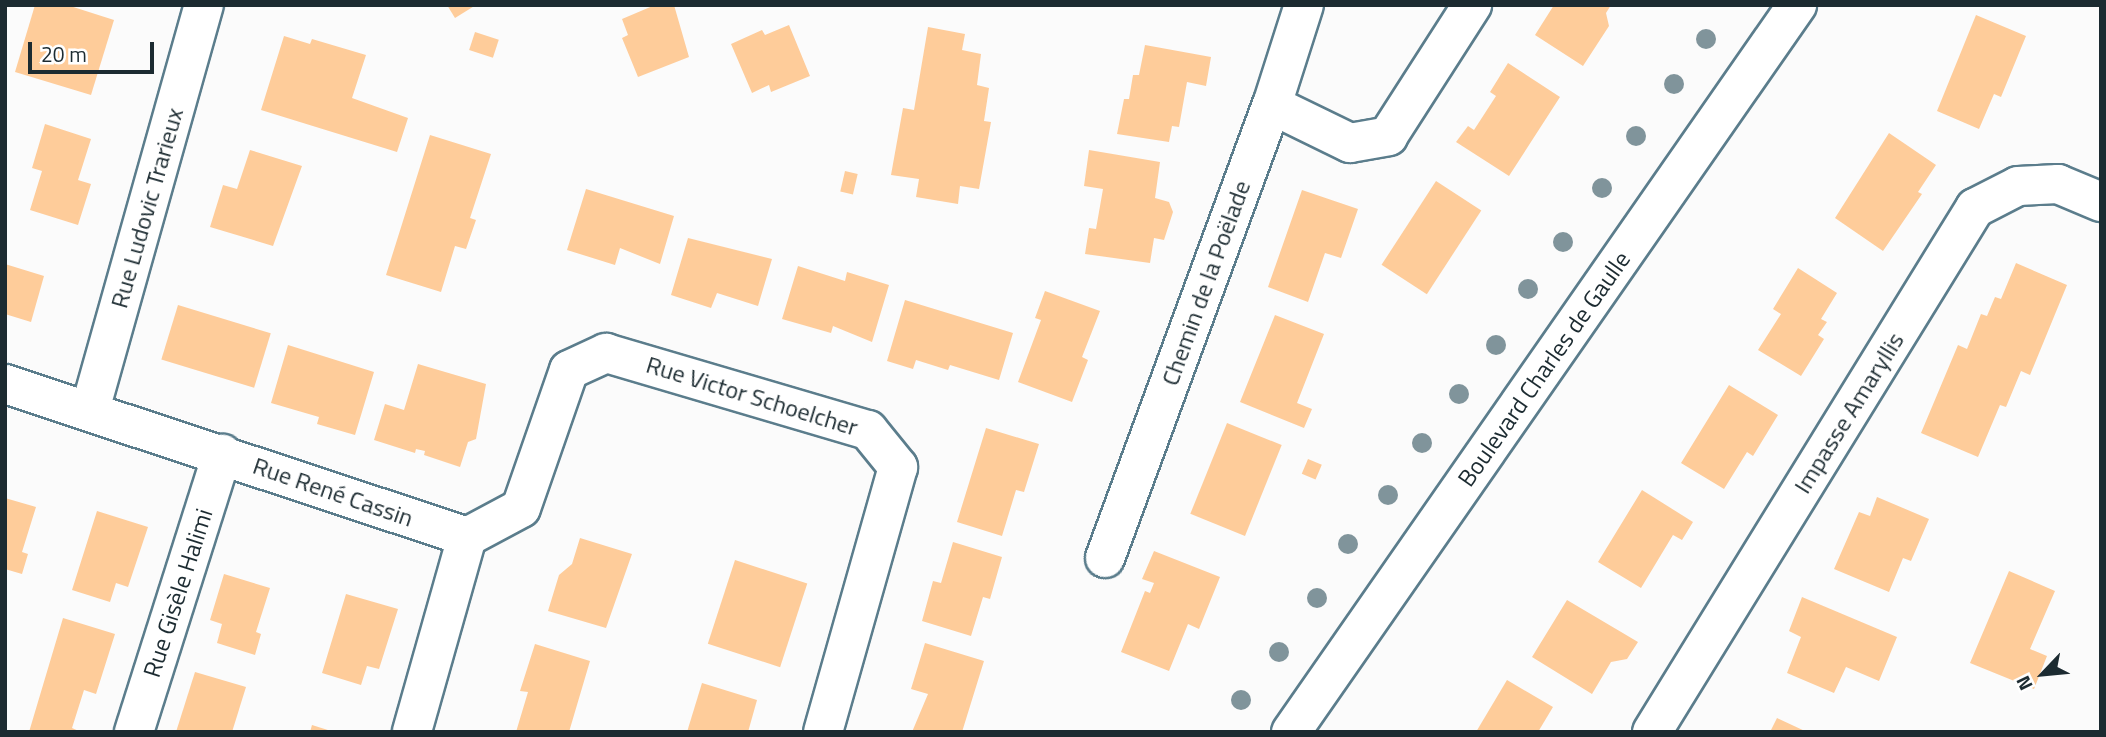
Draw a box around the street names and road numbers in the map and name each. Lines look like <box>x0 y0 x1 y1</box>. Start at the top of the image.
street label: Rue Ludovic Trarieux <box>105 105 189 311</box>
street label: Chemin de la Poëlade <box>1156 177 1256 389</box>
street label: Boulevard Charles de Gaulle <box>1452 246 1636 492</box>
street label: Impasse Amaryllis <box>1788 327 1910 499</box>
street label: Rue Victor Schoelcher <box>643 350 861 442</box>
street label: Rue René Cassin <box>249 451 417 533</box>
street label: Rue Gisèle Halimi <box>137 505 219 681</box>

